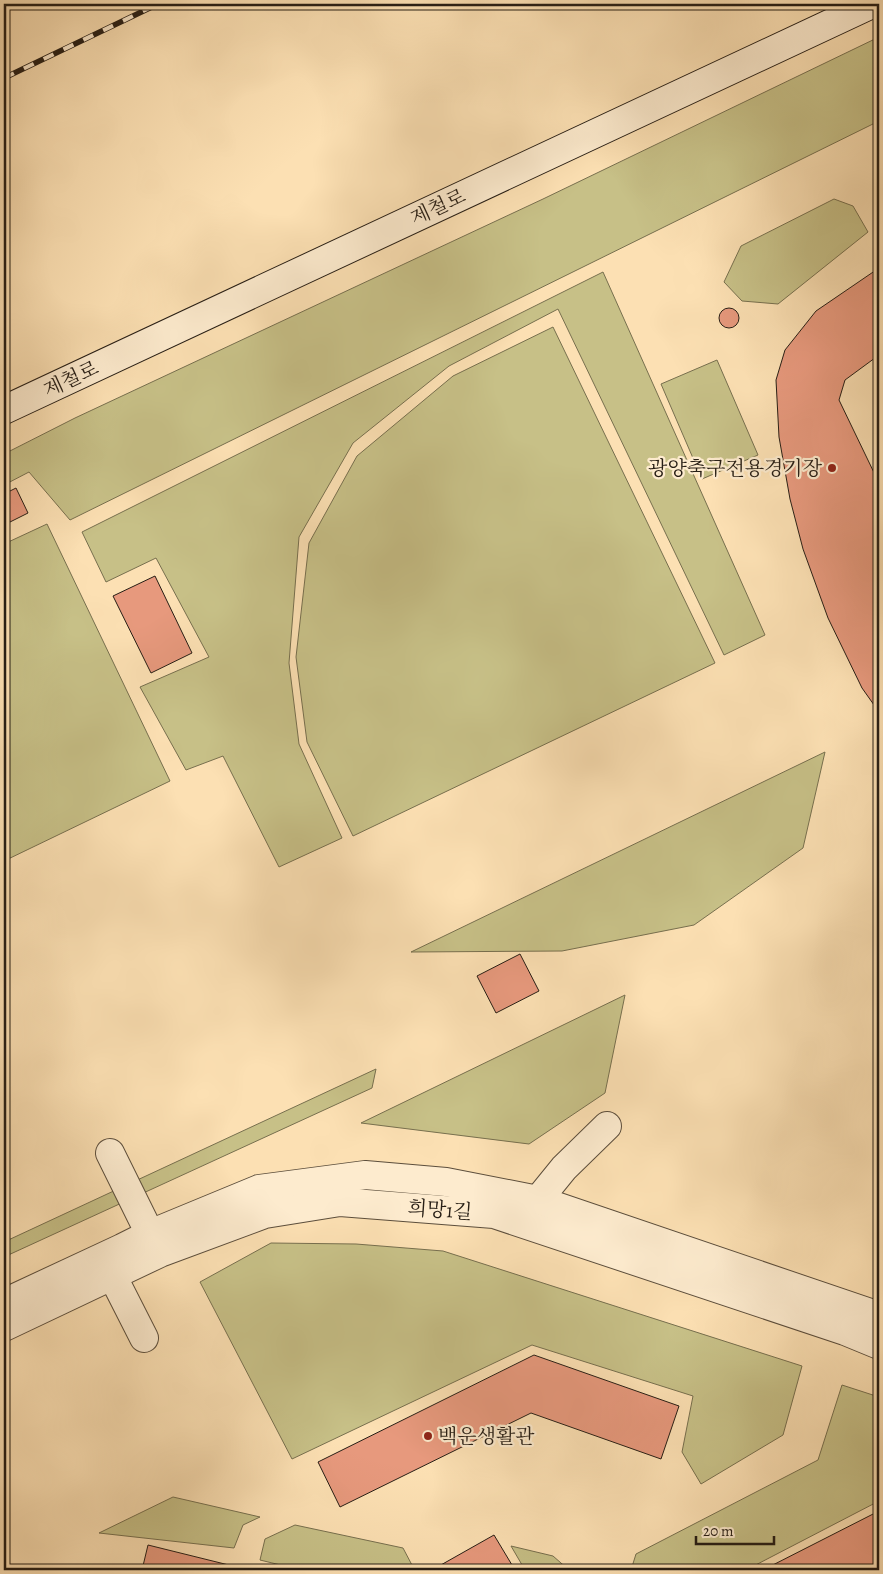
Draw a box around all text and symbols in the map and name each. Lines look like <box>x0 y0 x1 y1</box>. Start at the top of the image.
street label: 제철로 <box>406 183 470 231</box>
street label: 제철로 <box>39 355 103 403</box>
place label: 광양축구전용경기장 <box>648 455 823 482</box>
marker: 광양축구전용경기장 <box>826 462 838 474</box>
street label: 희망1길 <box>407 1194 473 1226</box>
place label: 백운생활관 <box>438 1423 535 1450</box>
marker: 백운생활관 <box>422 1430 434 1442</box>
scale bar <box>696 1514 773 1546</box>
text: 20 m <box>703 1521 734 1541</box>

